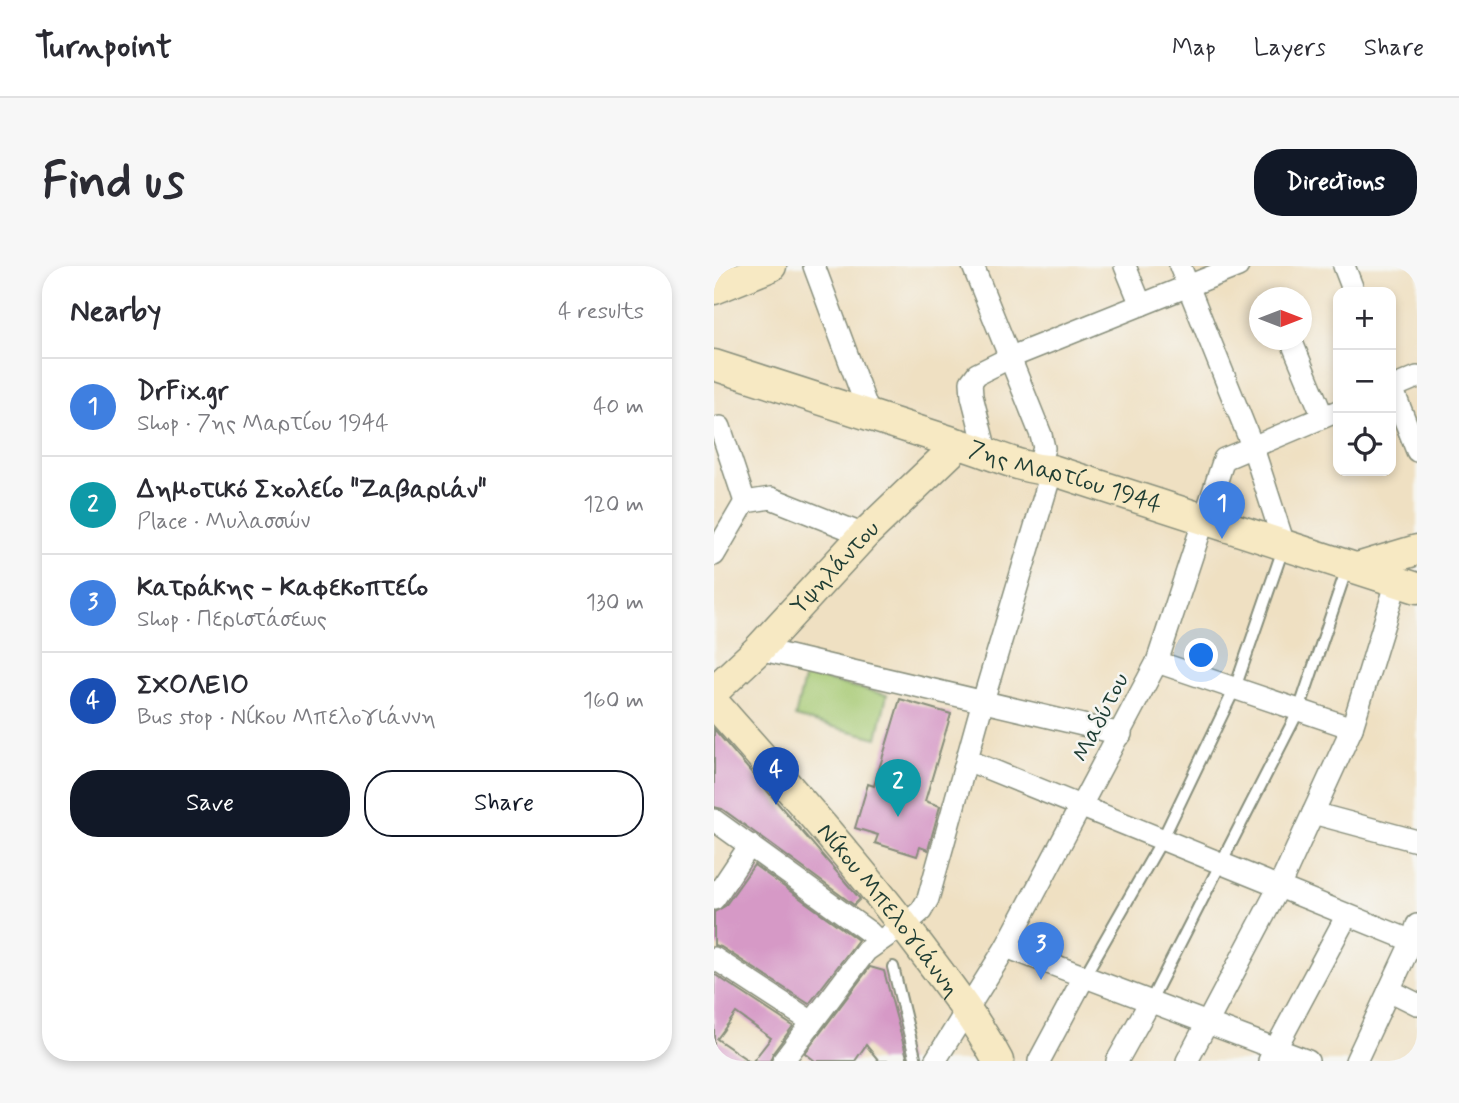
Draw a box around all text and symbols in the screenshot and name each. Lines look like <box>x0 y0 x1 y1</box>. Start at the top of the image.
text: Turnpoint <box>35 26 172 70</box>
text: Map <box>1172 33 1216 64</box>
text: Layers <box>1254 33 1326 64</box>
text: Share <box>1364 33 1424 64</box>
button: Directions <box>1254 149 1417 216</box>
text: Find us <box>42 150 185 215</box>
north arrow <box>1249 287 1312 350</box>
map controls <box>1333 287 1396 476</box>
button: + <box>1333 287 1396 350</box>
text: Nearby <box>70 292 161 331</box>
text: 4 results <box>558 297 644 327</box>
button: − <box>1333 350 1396 413</box>
text: DrFix.gr <box>137 375 228 409</box>
text: 1 <box>88 392 98 422</box>
text: 40 m <box>593 392 644 422</box>
text: Shop · 7ης Μαρτίου 1944 <box>137 409 389 439</box>
button: locate <box>1333 413 1396 476</box>
street label: 7ης Μαρτίου 1944 <box>964 434 1166 521</box>
text: Δημοτικό Σχολείο "Ζαβαριάν" <box>137 473 487 507</box>
pin: 1 <box>1199 481 1245 539</box>
text: 2 <box>87 490 99 520</box>
text: 120 m <box>583 490 644 520</box>
text: Place · Μυλασσών <box>137 507 310 537</box>
street label: Υψηλάντου <box>784 514 887 622</box>
text: Κατράκης - Καφεκοπτείο <box>137 571 428 605</box>
text: 3 <box>88 588 98 618</box>
text: 130 m <box>586 588 644 618</box>
text: Shop · Περιστάσεως <box>137 605 327 635</box>
your location <box>1184 638 1218 672</box>
street label: Μαδύτου <box>1066 668 1137 767</box>
text: ΣΧΟΛΕΙΟ <box>137 669 249 703</box>
text: 4 <box>86 686 100 716</box>
text: 160 m <box>583 686 644 716</box>
text: Bus stop · Νίκου Μπελογιάννη <box>137 703 436 733</box>
pin: 4 <box>753 747 799 805</box>
pin: 2 <box>875 759 921 817</box>
button: Save <box>70 770 350 837</box>
button: Share <box>364 770 644 837</box>
street label: Νίκου Μπελογιάννη <box>809 817 966 1004</box>
pin: 3 <box>1018 922 1064 980</box>

